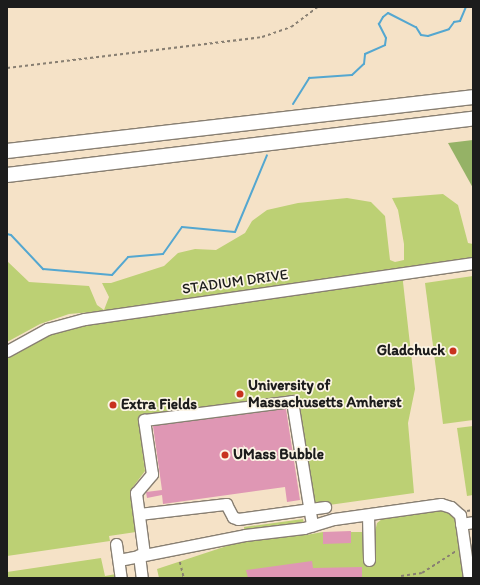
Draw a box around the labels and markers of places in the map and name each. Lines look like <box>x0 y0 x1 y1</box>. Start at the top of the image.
place label: Gladchuck <box>377 342 445 360</box>
marker: Gladchuck <box>448 346 458 356</box>
place label: University of Massachusetts Amherst <box>248 376 402 411</box>
marker: University of Massachusetts Amherst <box>235 389 245 399</box>
place label: Extra Fields <box>121 396 197 414</box>
marker: Extra Fields <box>108 400 118 410</box>
place label: UMass Bubble <box>233 446 324 464</box>
marker: UMass Bubble <box>220 450 230 460</box>

